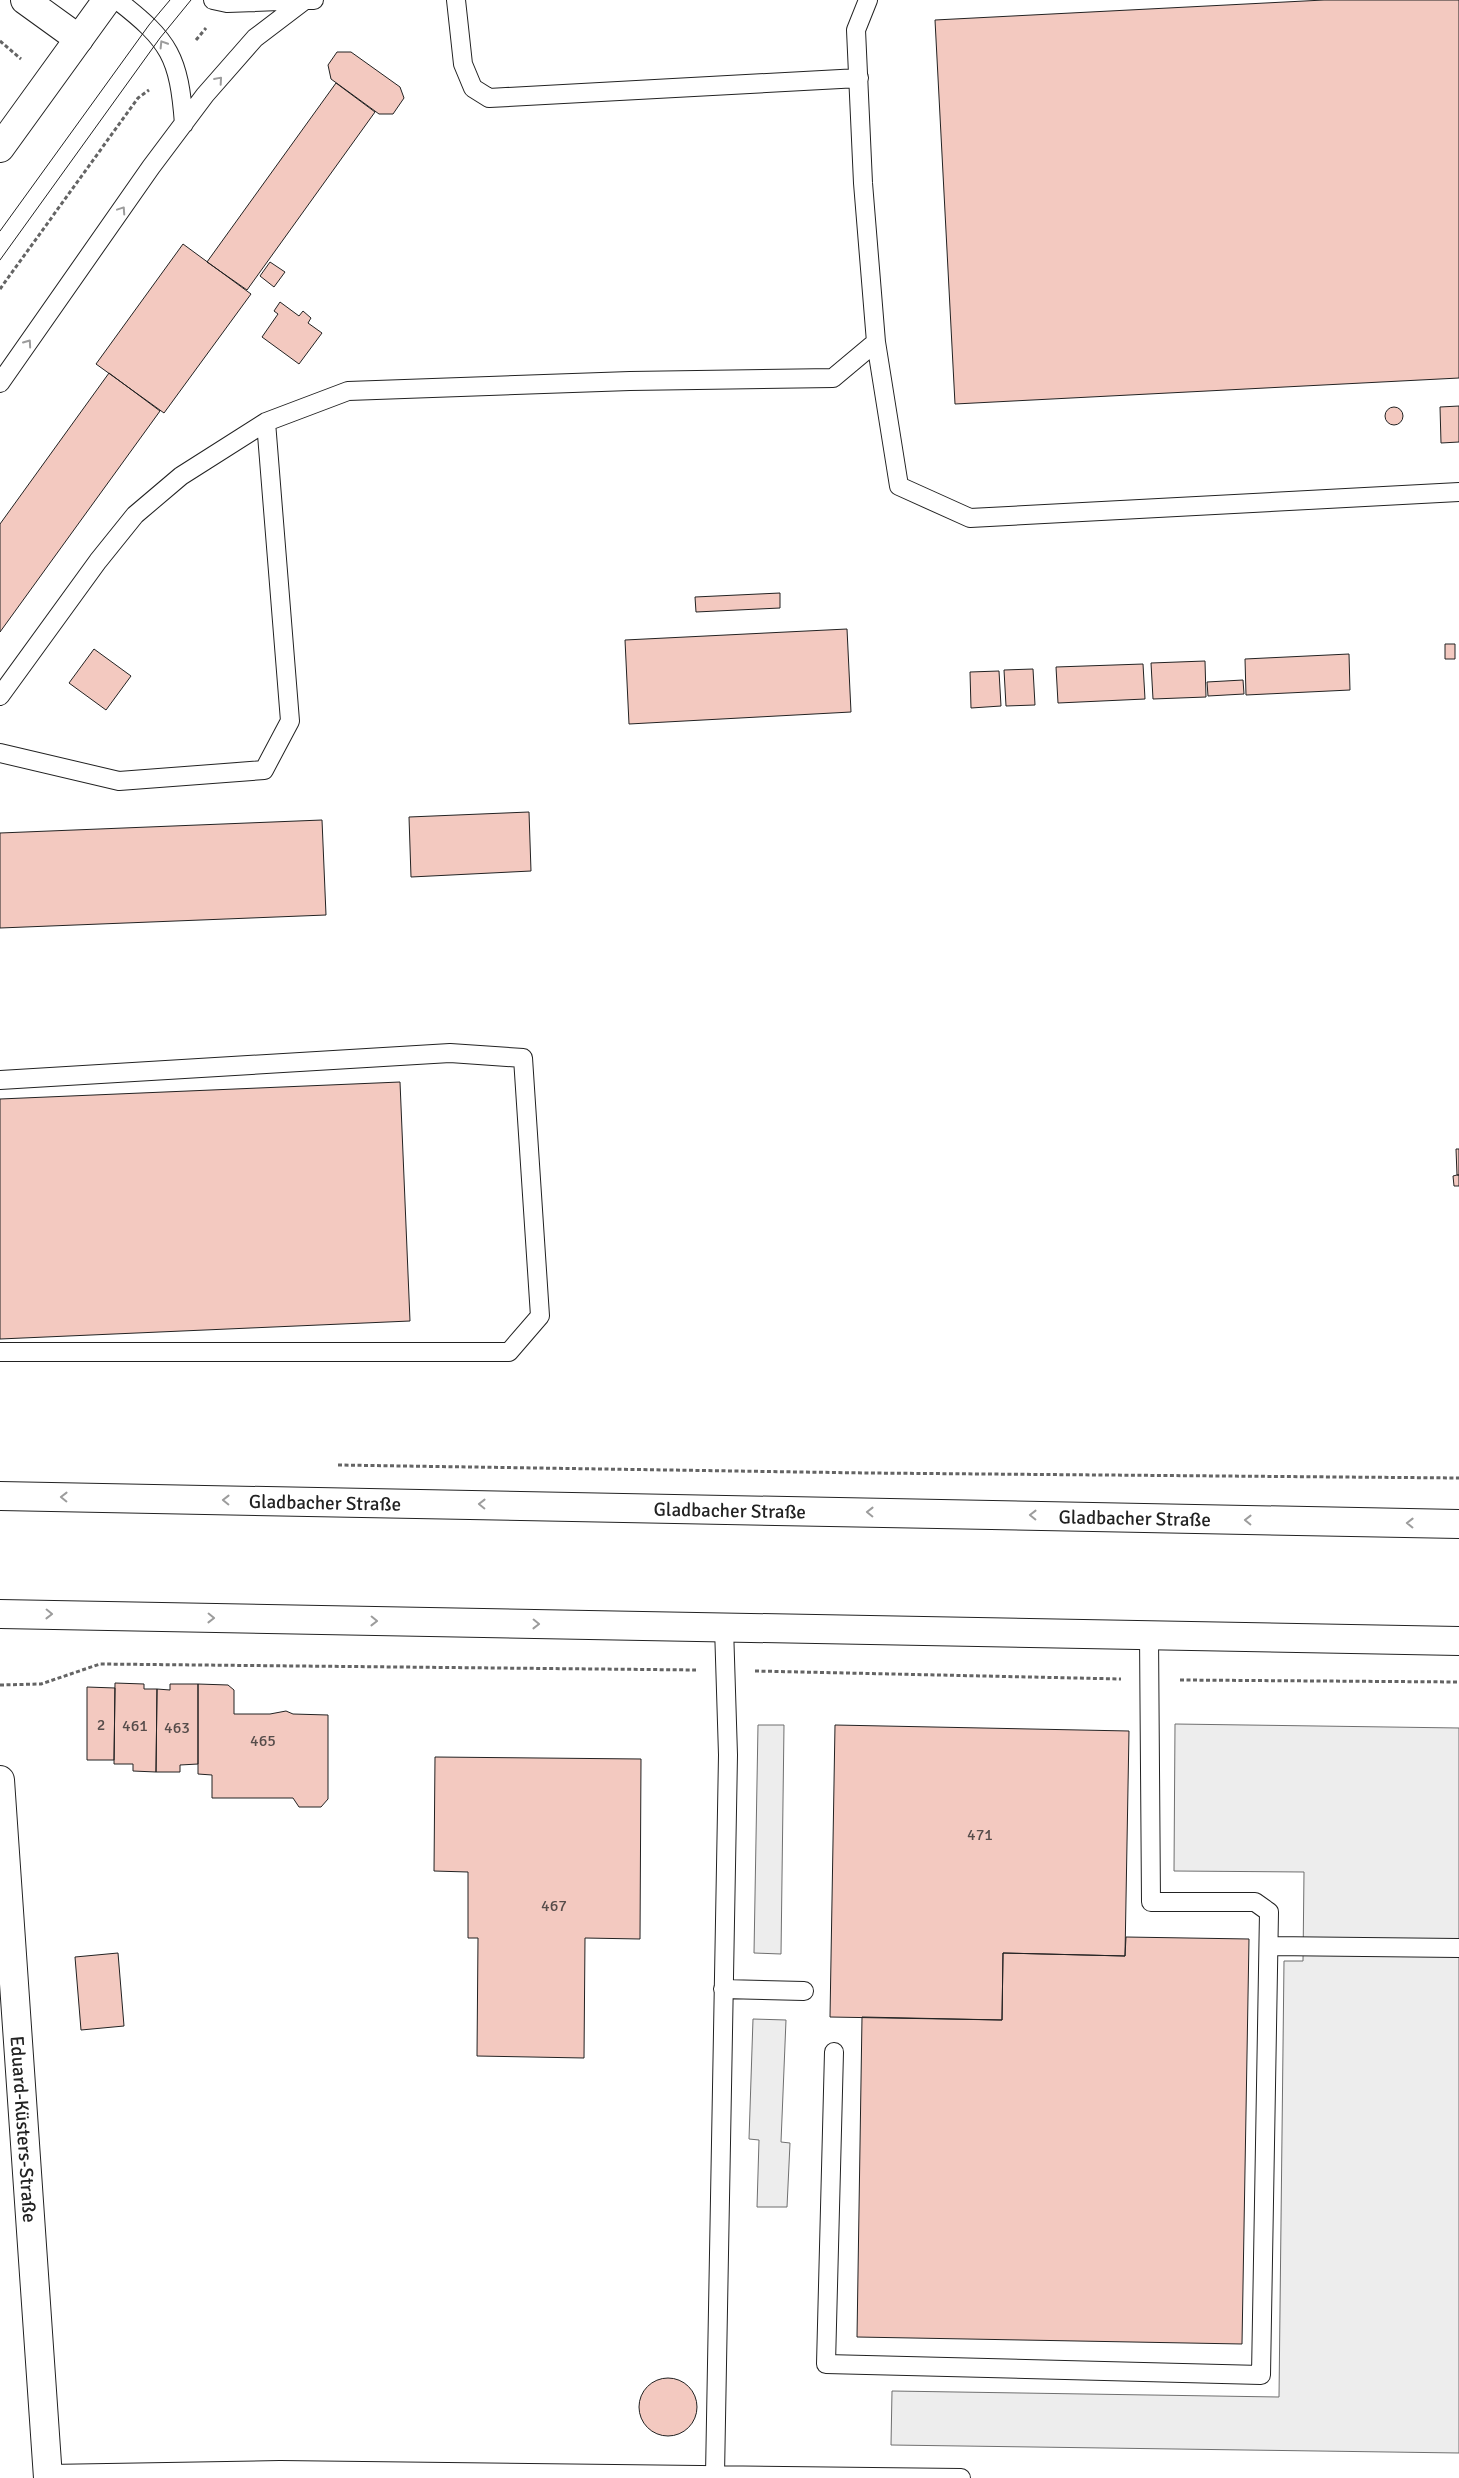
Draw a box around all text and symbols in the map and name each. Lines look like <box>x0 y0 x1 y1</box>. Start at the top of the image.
one-way arrow <box>160 41 170 50</box>
one-way arrow <box>213 76 222 85</box>
one-way arrow <box>115 206 125 215</box>
one-way arrow <box>22 339 31 349</box>
street label: Gladbacher Straße <box>249 1490 401 1517</box>
one-way arrow <box>59 1492 67 1502</box>
one-way arrow <box>222 1495 230 1505</box>
street label: Gladbacher Straße <box>654 1498 806 1524</box>
one-way arrow <box>478 1499 486 1509</box>
street label: Gladbacher Straße <box>1058 1505 1211 1532</box>
one-way arrow <box>866 1507 874 1517</box>
one-way arrow <box>1029 1510 1037 1521</box>
one-way arrow <box>1244 1515 1252 1525</box>
one-way arrow <box>1406 1518 1414 1528</box>
one-way arrow <box>45 1609 53 1620</box>
one-way arrow <box>207 1612 215 1623</box>
one-way arrow <box>370 1615 378 1626</box>
one-way arrow <box>532 1618 540 1629</box>
house number: 2 <box>97 1715 105 1735</box>
house number: 461 <box>122 1716 148 1736</box>
house number: 463 <box>164 1718 190 1738</box>
house number: 465 <box>250 1731 276 1751</box>
house number: 471 <box>967 1825 993 1845</box>
house number: 467 <box>541 1896 567 1916</box>
street label: Eduard-Küsters-Straße <box>5 2035 41 2223</box>

